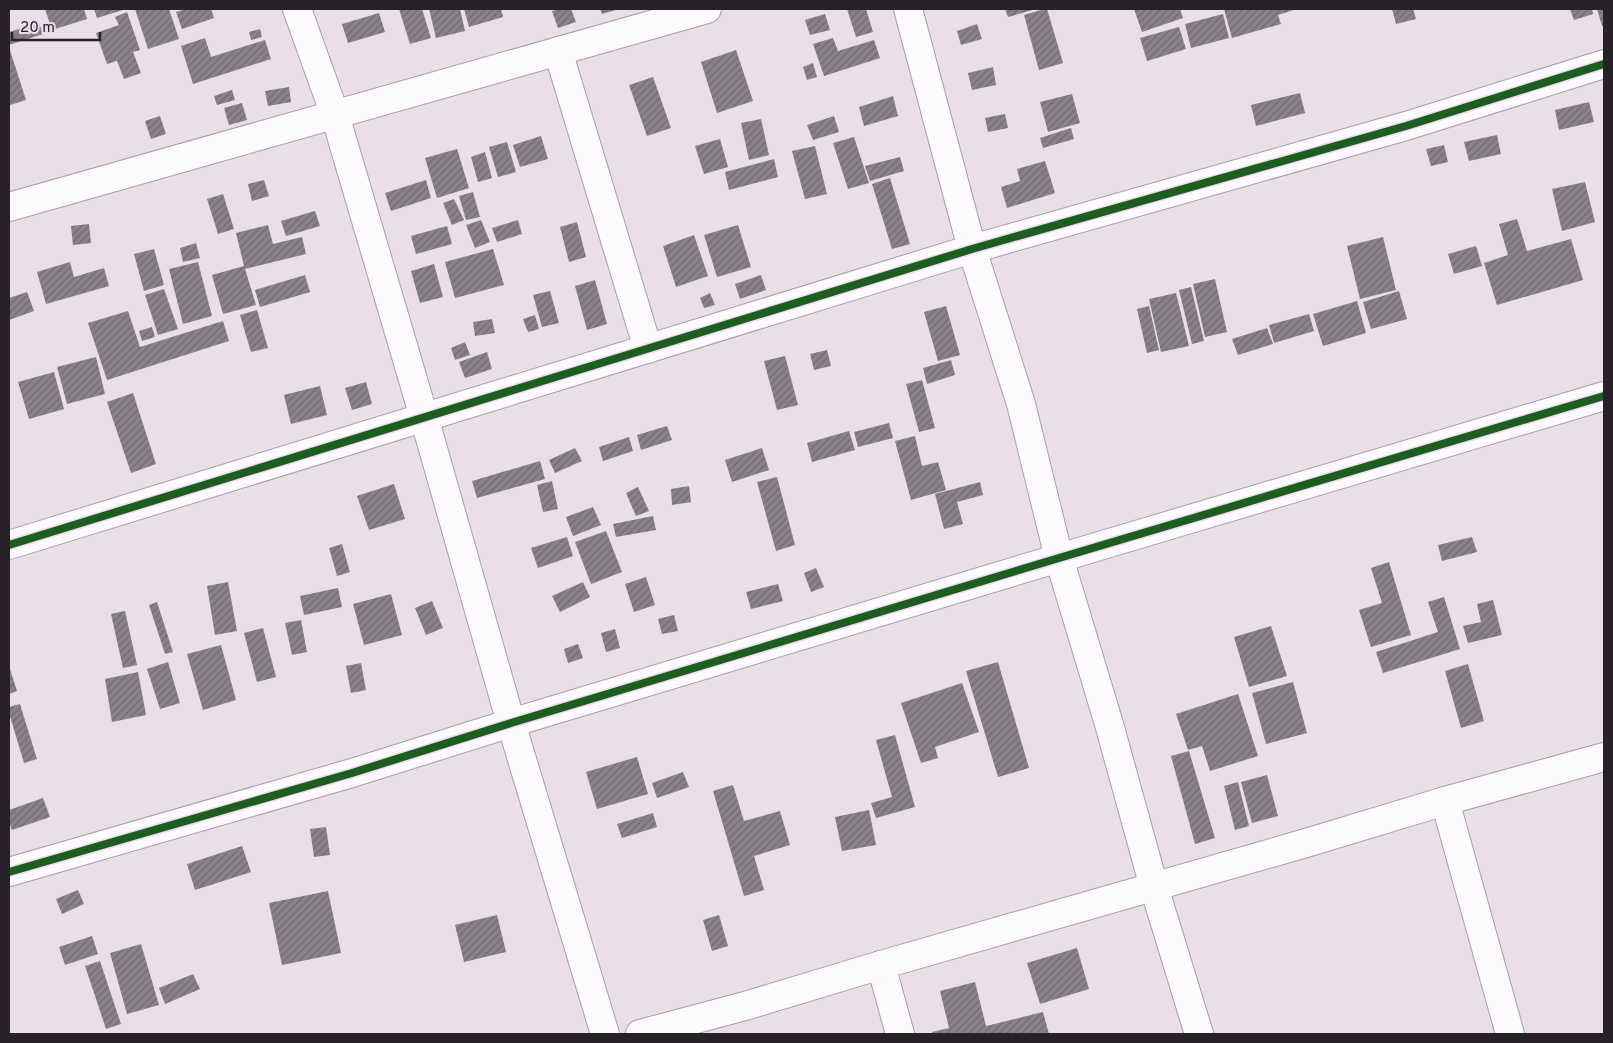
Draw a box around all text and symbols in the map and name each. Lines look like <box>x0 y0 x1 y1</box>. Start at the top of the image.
scale bar <box>12 10 100 42</box>
text: 20 m <box>20 19 55 38</box>

